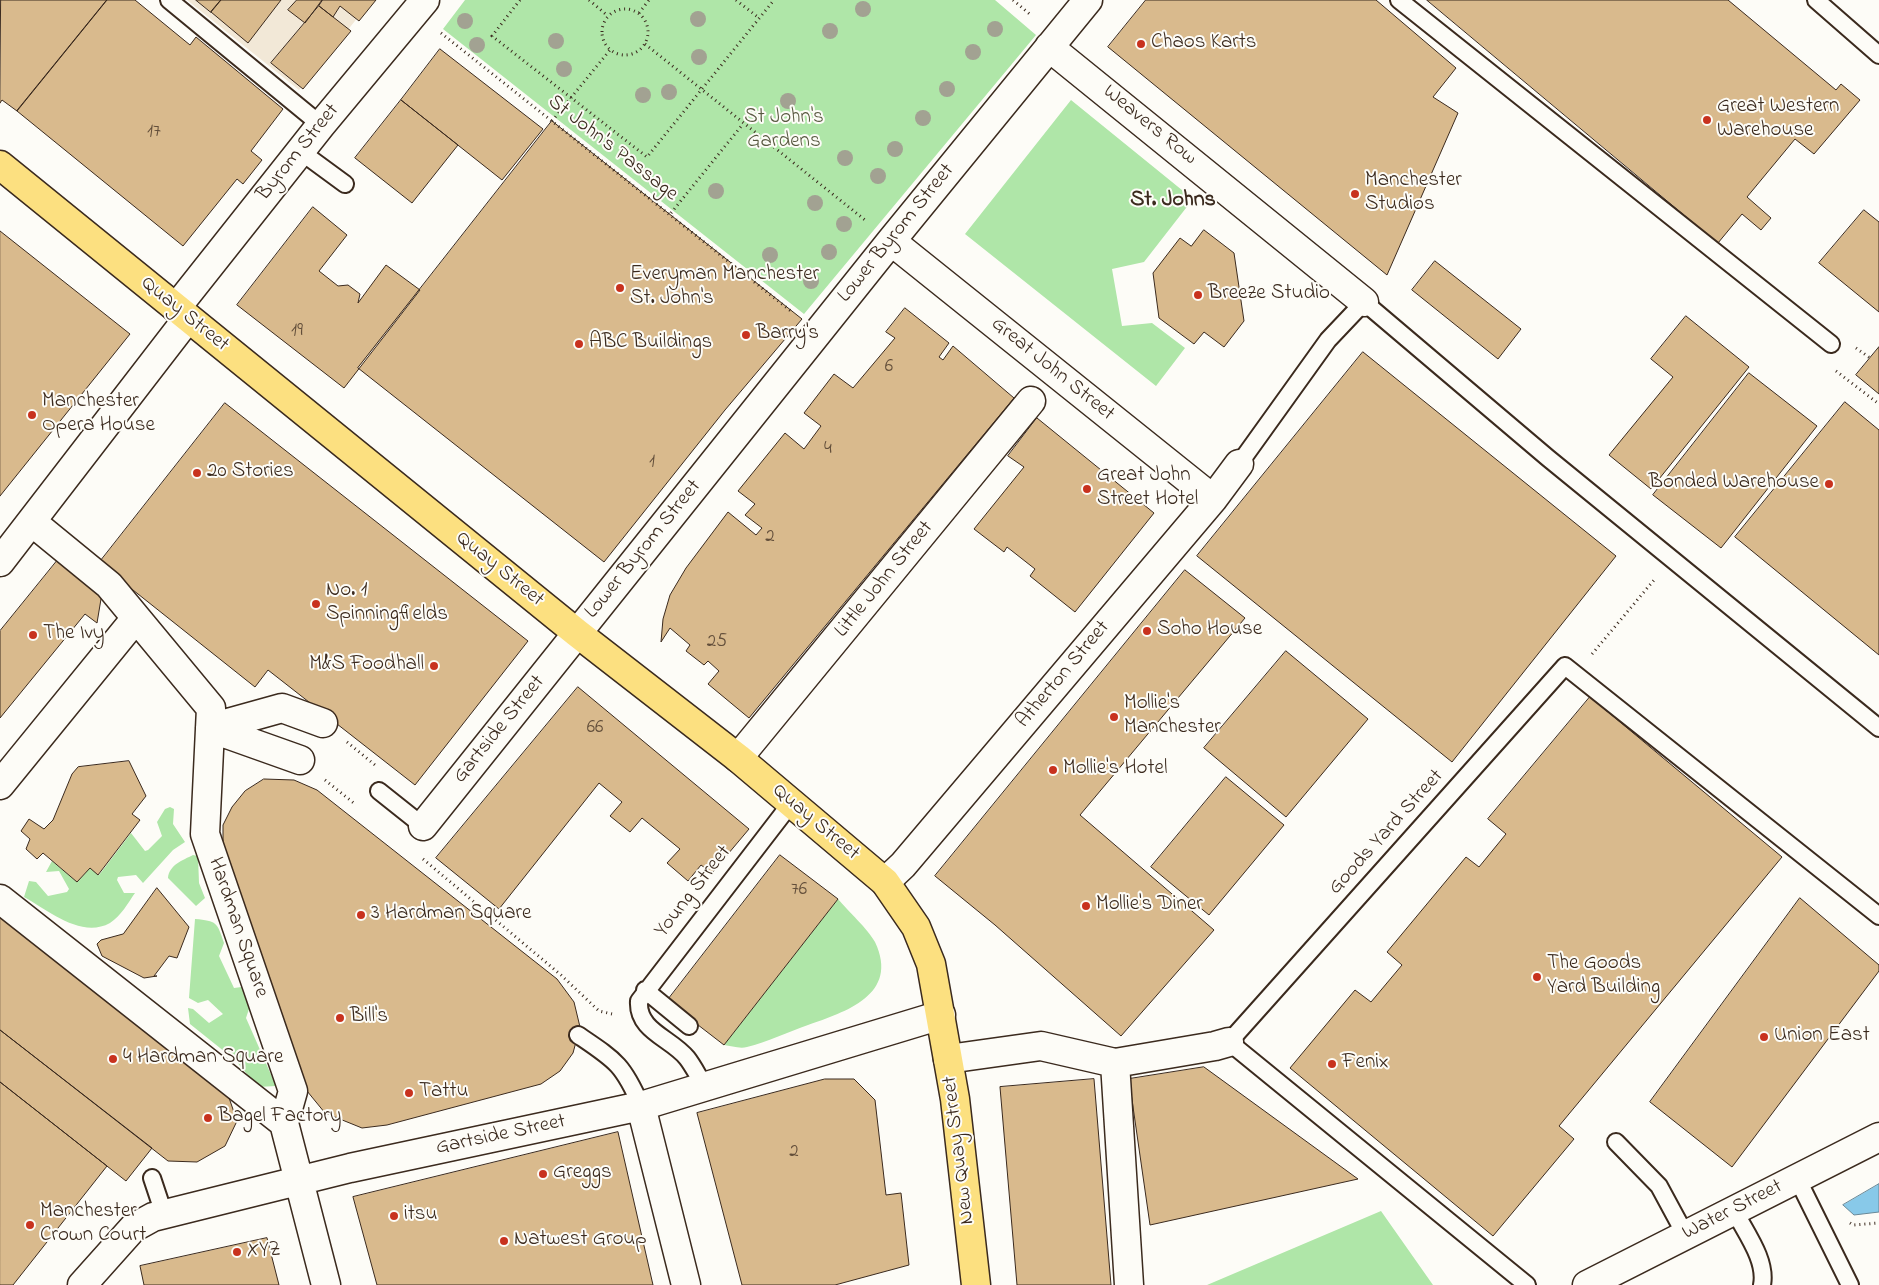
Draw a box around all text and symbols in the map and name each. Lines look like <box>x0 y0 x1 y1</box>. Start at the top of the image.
place label: Chaos Karts <box>1151 31 1256 57</box>
marker: Chaos Karts <box>1135 38 1147 50</box>
street label: Weavers Row <box>1097 80 1201 172</box>
street label: St John's Passage <box>542 90 682 208</box>
place label: Great Western Warehouse <box>1717 95 1839 145</box>
street label: Byrom Street <box>252 99 346 207</box>
park label: St John's Gardens <box>744 106 824 156</box>
marker: Great Western Warehouse <box>1701 114 1713 126</box>
house number: 17 <box>147 122 161 144</box>
street label: Lower Byrom Street <box>833 159 961 309</box>
place label: Manchester Studios <box>1365 169 1462 219</box>
district label: St. Johns <box>1130 188 1216 214</box>
marker: Manchester Studios <box>1349 188 1361 200</box>
place label: Everyman Manchester St. John's <box>630 263 819 313</box>
street label: Quay Street <box>135 272 233 358</box>
marker: Everyman Manchester St. John's <box>614 282 626 294</box>
place label: Breeze Studio <box>1208 282 1330 308</box>
marker: Breeze Studio <box>1192 289 1204 301</box>
street label: Great John Street <box>985 312 1119 428</box>
house number: 19 <box>291 321 303 343</box>
place label: Barry's <box>756 322 819 348</box>
marker: Barry's <box>740 329 752 341</box>
place label: ABC Buildings <box>589 331 712 357</box>
marker: ABC Buildings <box>573 338 585 350</box>
house number: 6 <box>885 357 893 379</box>
place label: Manchester Opera House <box>42 390 155 440</box>
marker: Manchester Opera House <box>26 409 38 421</box>
house number: 4 <box>824 439 832 461</box>
house number: 1 <box>649 452 655 474</box>
place label: 20 Stories <box>207 460 294 486</box>
place label: Great John Street Hotel <box>1097 464 1198 514</box>
marker: 20 Stories <box>191 467 203 479</box>
place label: Bonded Warehouse <box>1649 471 1819 497</box>
street label: Lower Byrom Street <box>580 475 708 625</box>
marker: Bonded Warehouse <box>1823 478 1835 490</box>
marker: Great John Street Hotel <box>1081 483 1093 495</box>
street label: Little John Street <box>830 517 940 643</box>
street label: Quay Street <box>450 527 548 613</box>
house number: 2 <box>765 527 775 549</box>
place label: No. 1 Spinningfields <box>326 579 448 629</box>
marker: No. 1 Spinningfields <box>310 598 322 610</box>
street label: Atherton Street <box>1012 616 1116 734</box>
place label: Soho House <box>1157 618 1262 644</box>
place label: The Ivy <box>43 622 104 648</box>
marker: Soho House <box>1141 625 1153 637</box>
marker: The Ivy <box>27 629 39 641</box>
house number: 25 <box>707 632 727 654</box>
place label: M&S Foodhall <box>309 653 424 679</box>
marker: M&S Foodhall <box>428 660 440 672</box>
street label: Gartside Street <box>449 671 551 789</box>
place label: Mollie's Manchester <box>1124 692 1221 742</box>
marker: Mollie's Manchester <box>1108 711 1120 723</box>
house number: 66 <box>587 718 603 740</box>
place label: Mollie's Hotel <box>1063 757 1168 783</box>
marker: Mollie's Hotel <box>1047 764 1059 776</box>
street label: Goods Yard Street <box>1324 765 1450 901</box>
street label: Quay Street <box>766 779 864 867</box>
street label: Young Street <box>650 841 738 943</box>
street label: Hardman Square <box>201 855 273 1001</box>
house number: 76 <box>791 880 807 902</box>
place label: Mollie's Diner <box>1096 893 1203 919</box>
marker: Mollie's Diner <box>1080 900 1092 912</box>
place label: 3 Hardman Square <box>371 902 531 928</box>
marker: 3 Hardman Square <box>355 909 367 921</box>
place label: The Goods Yard Building <box>1547 952 1660 1002</box>
marker: The Goods Yard Building <box>1531 971 1543 983</box>
place label: Bill's <box>350 1005 388 1031</box>
marker: Bill's <box>334 1012 346 1024</box>
place label: Union East <box>1774 1024 1870 1050</box>
marker: Union East <box>1758 1031 1770 1043</box>
place label: 4 Hardman Square <box>123 1046 283 1072</box>
place label: Fenix <box>1342 1051 1389 1077</box>
marker: 4 Hardman Square <box>107 1053 119 1065</box>
marker: Fenix <box>1326 1058 1338 1070</box>
street label: New Quay Street <box>938 1074 982 1226</box>
place label: Tattu <box>419 1080 468 1106</box>
marker: Tattu <box>403 1087 415 1099</box>
place label: Bagel Factory <box>218 1105 342 1131</box>
street label: Gartside Street <box>434 1110 568 1162</box>
marker: Bagel Factory <box>202 1112 214 1124</box>
house number: 2 <box>789 1142 799 1164</box>
place label: Greggs <box>553 1161 612 1187</box>
marker: Greggs <box>537 1168 549 1180</box>
street label: Water Street <box>1679 1175 1787 1247</box>
place label: Manchester Crown Court <box>40 1200 146 1250</box>
place label: itsu <box>404 1203 437 1229</box>
marker: itsu <box>388 1210 400 1222</box>
marker: Manchester Crown Court <box>24 1219 36 1231</box>
place label: Natwest Group <box>514 1228 647 1254</box>
marker: Natwest Group <box>498 1235 510 1247</box>
place label: XYZ <box>247 1239 281 1265</box>
marker: XYZ <box>231 1246 243 1258</box>

